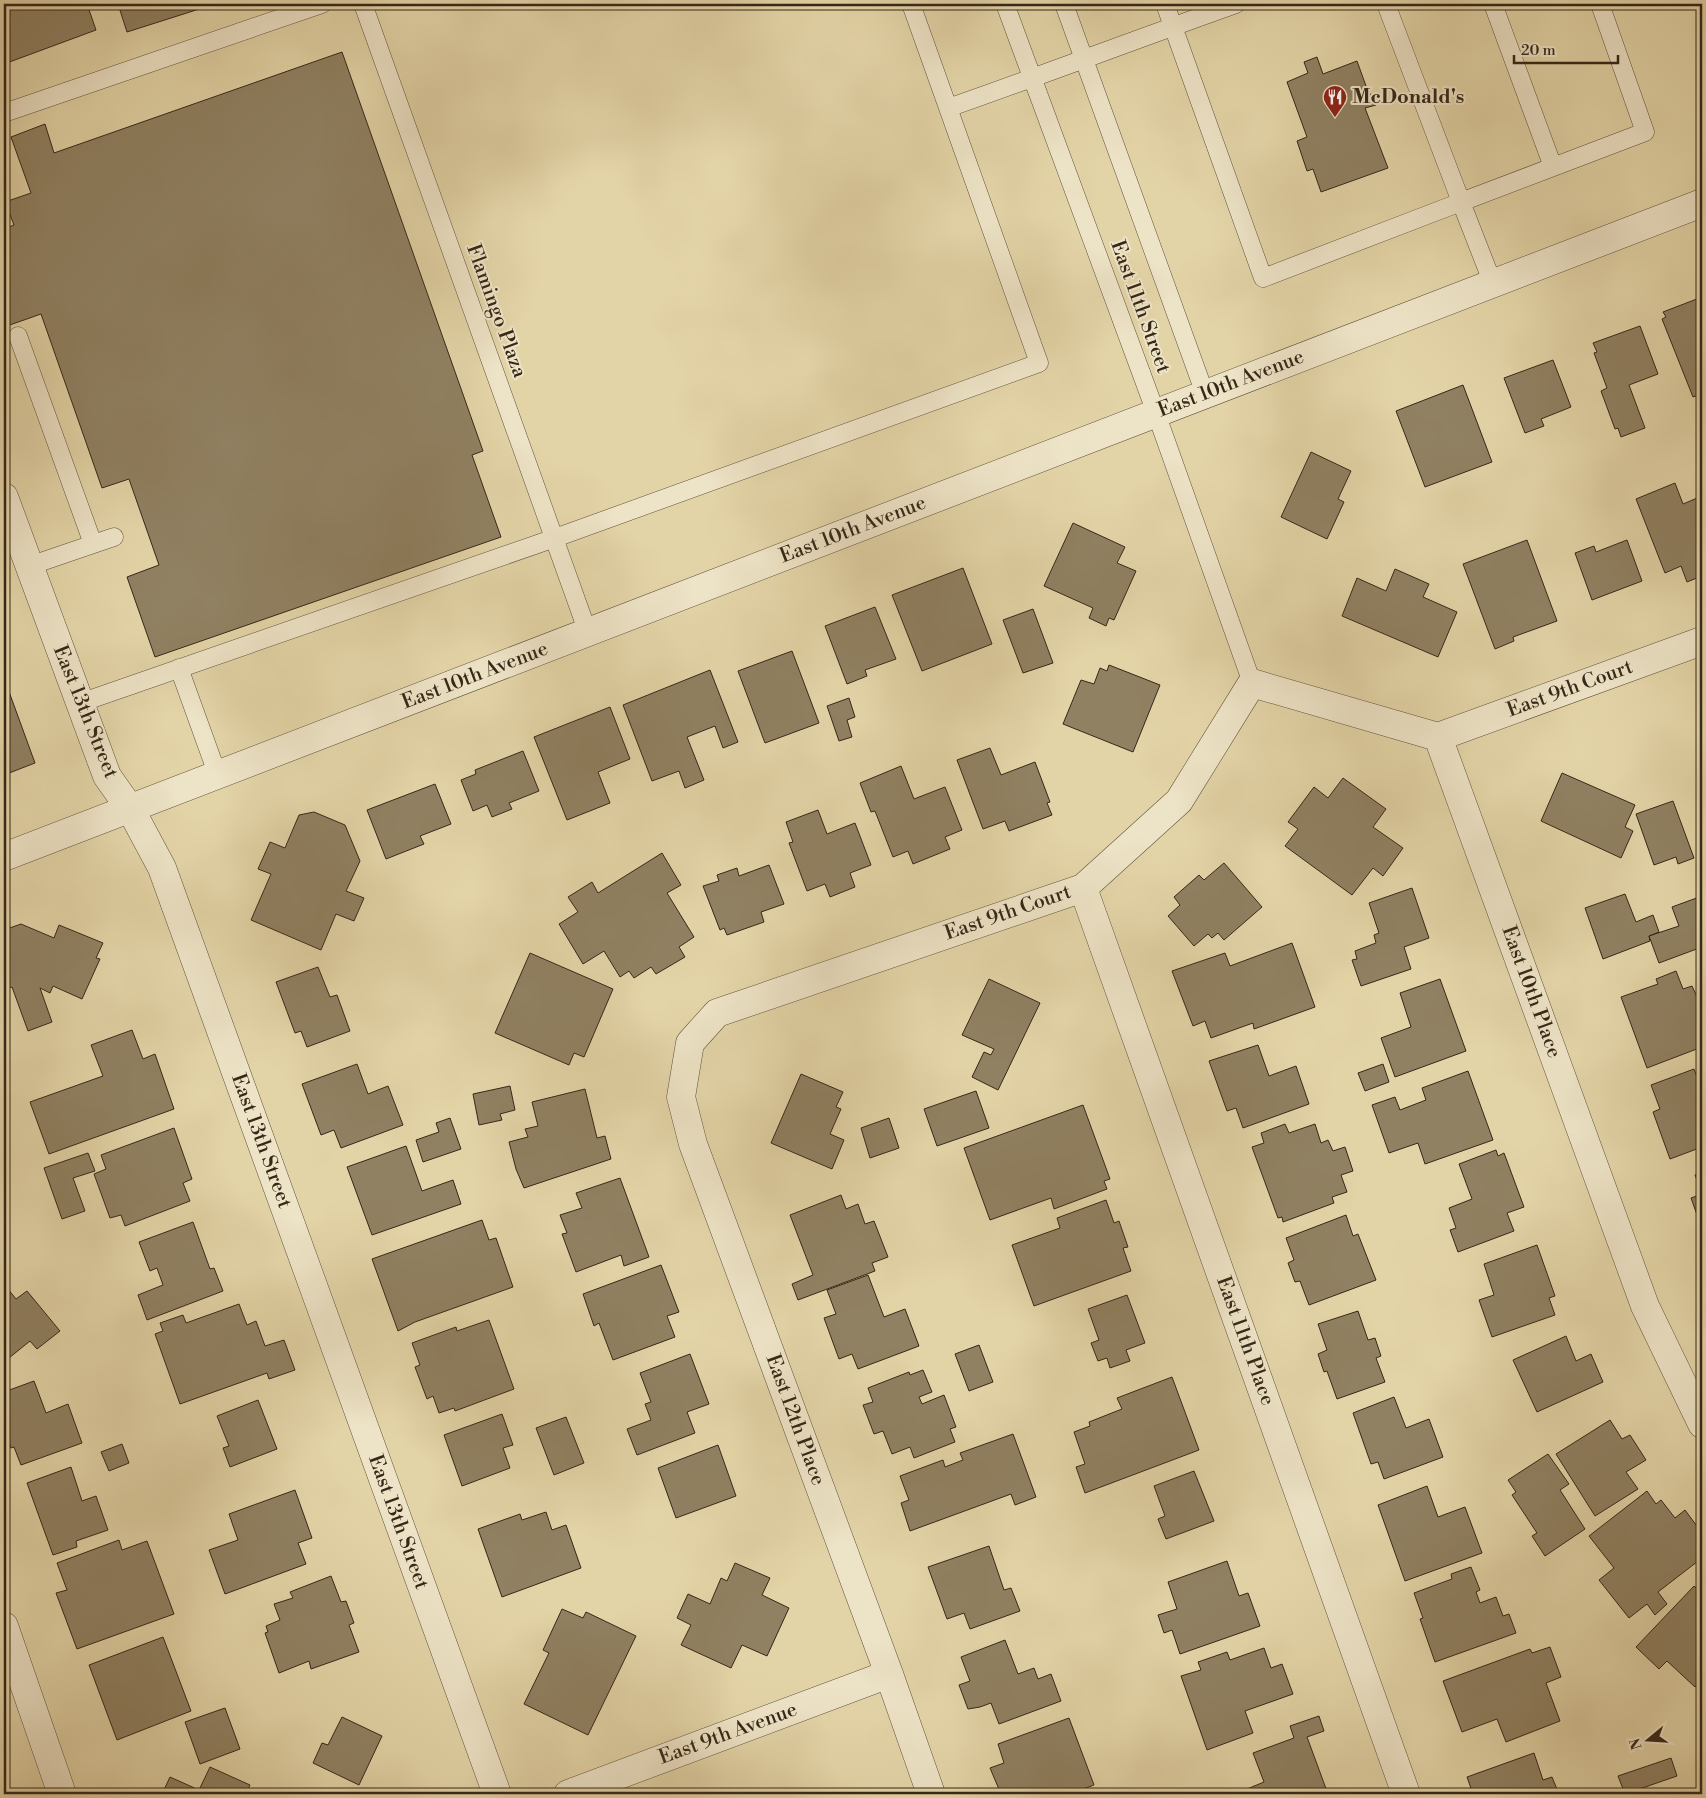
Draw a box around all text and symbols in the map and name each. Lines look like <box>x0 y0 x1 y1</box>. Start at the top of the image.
scale bar <box>1514 32 1617 64</box>
text: 20 m <box>1521 41 1556 60</box>
restaurant icon: McDonald's <box>1322 84 1348 118</box>
place label: McDonald's <box>1352 85 1464 110</box>
street label: East 11th Street <box>1104 237 1176 377</box>
street label: Flamingo Plaza <box>460 241 532 382</box>
street label: East 10th Avenue <box>1154 345 1308 423</box>
street label: East 10th Avenue <box>776 491 930 569</box>
street label: East 10th Avenue <box>398 637 552 715</box>
street label: East 13th Street <box>47 642 123 782</box>
street label: East 9th Court <box>1504 655 1636 723</box>
street label: East 9th Court <box>941 880 1075 946</box>
street label: East 10th Place <box>1496 923 1566 1061</box>
street label: East 13th Street <box>225 1070 297 1212</box>
street label: East 11th Place <box>1210 1273 1280 1409</box>
street label: East 12th Place <box>760 1351 830 1489</box>
street label: East 13th Street <box>362 1451 434 1593</box>
street label: East 9th Avenue <box>655 1697 801 1771</box>
north arrow <box>1624 1716 1674 1766</box>
text: N <box>1626 1736 1647 1752</box>

